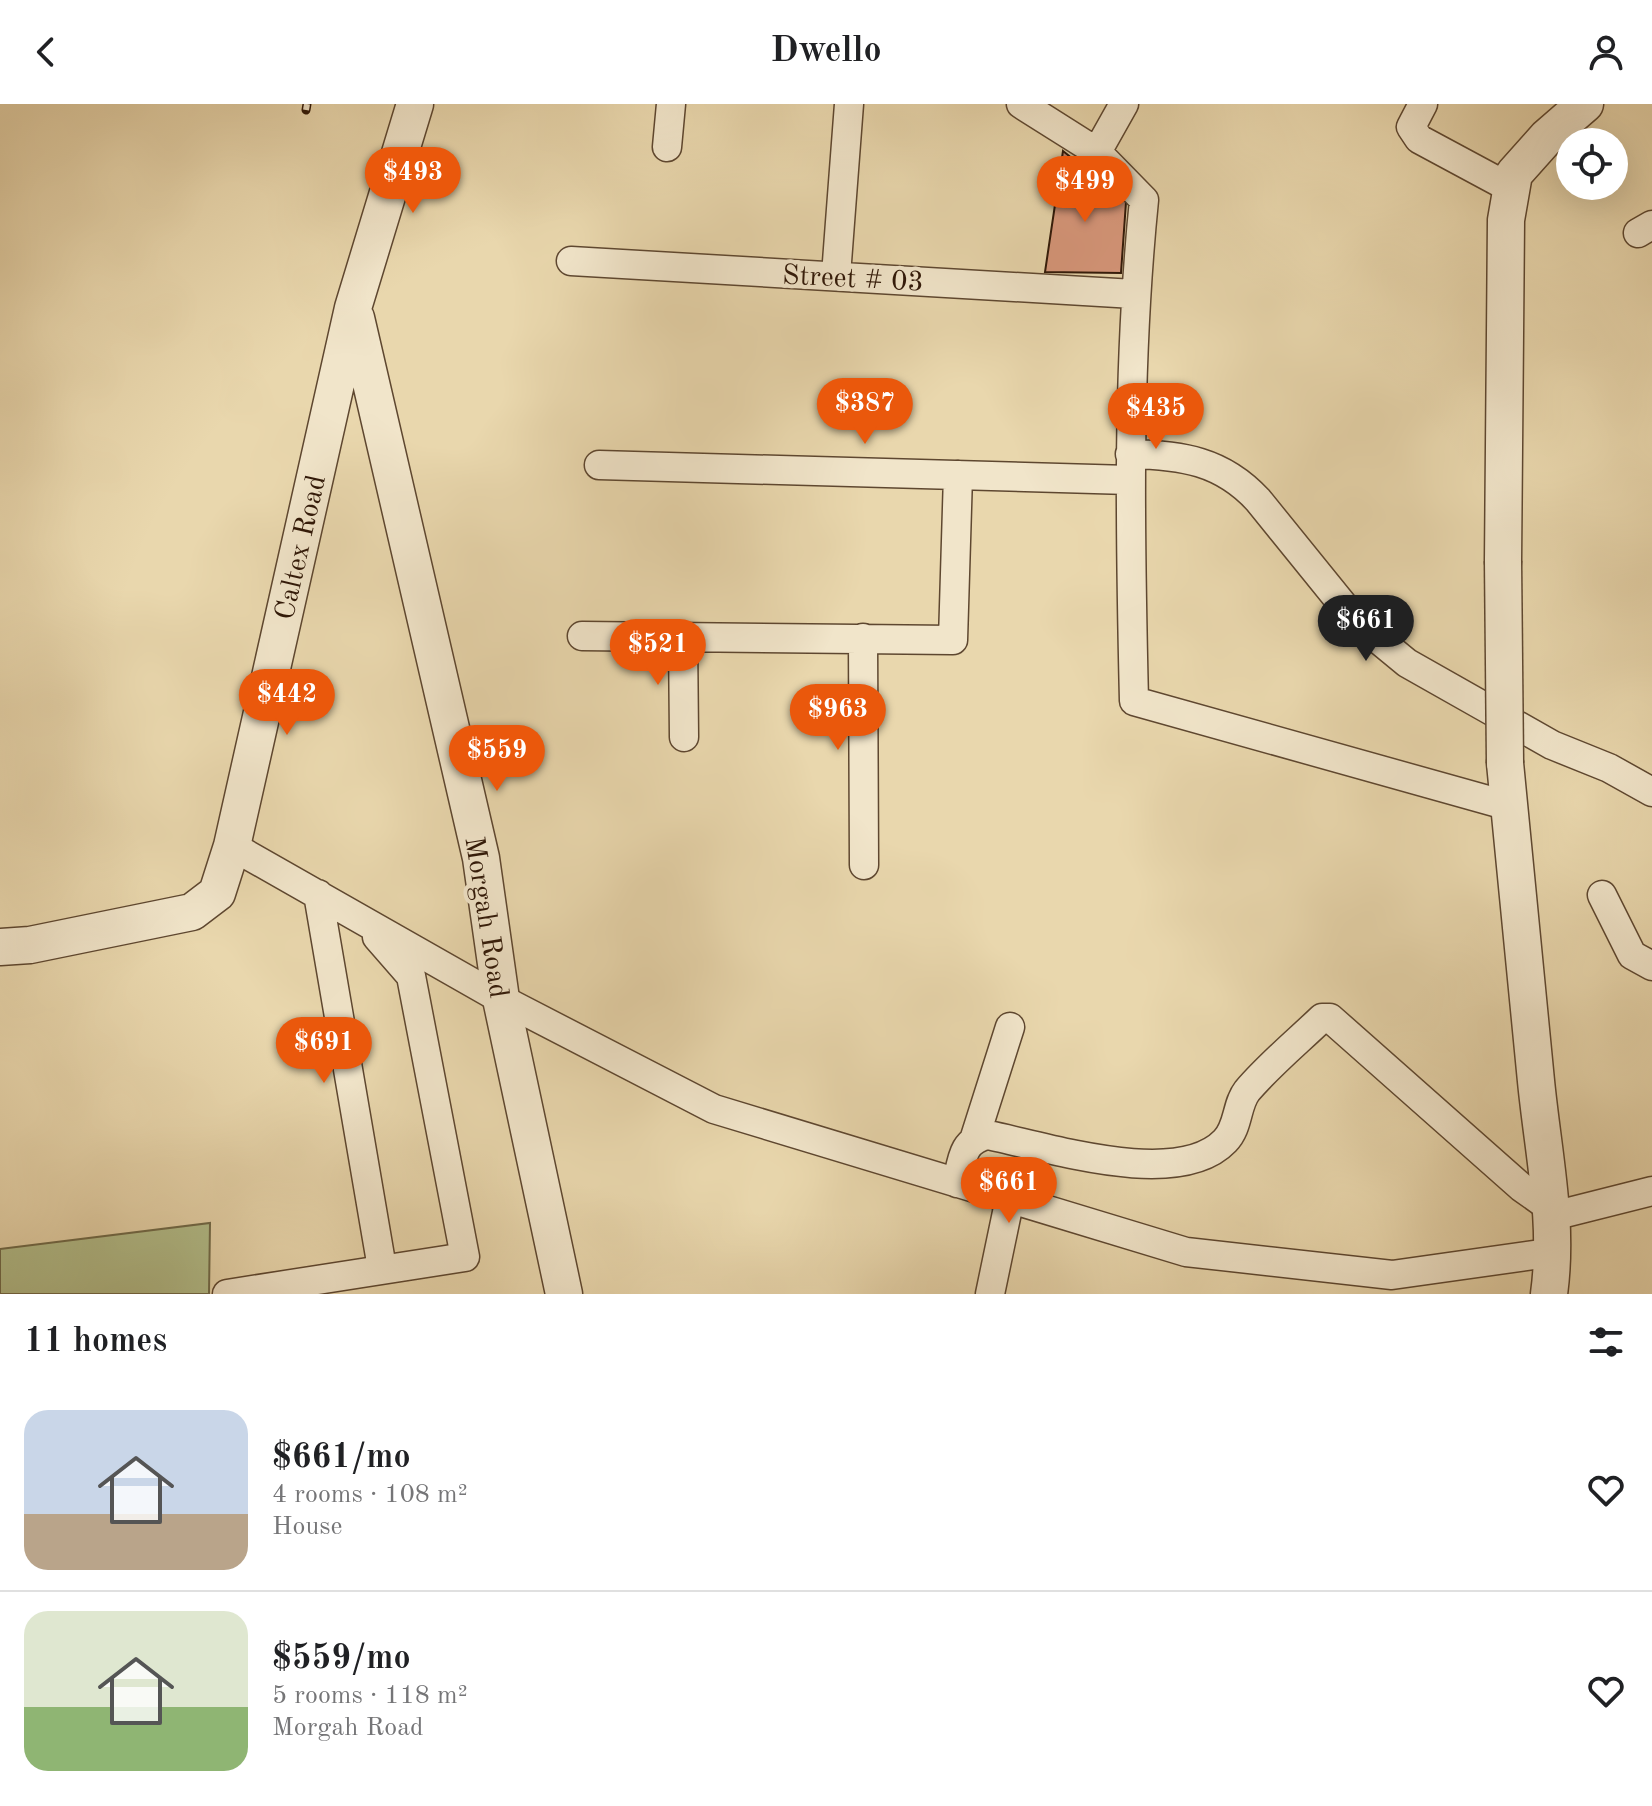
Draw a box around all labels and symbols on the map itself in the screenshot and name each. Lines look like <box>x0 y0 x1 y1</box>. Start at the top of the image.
pin: $493 <box>366 147 460 215</box>
pin: $499 <box>1038 156 1132 224</box>
street label: Street # 03 <box>781 262 924 298</box>
pin: $387 <box>818 378 912 446</box>
pin: $435 <box>1109 383 1203 451</box>
street label: Caltex Road <box>272 473 332 623</box>
pin: $661 <box>1319 595 1413 663</box>
pin: $521 <box>611 619 705 687</box>
pin: $442 <box>240 669 334 737</box>
pin: $963 <box>791 684 885 752</box>
pin: $559 <box>450 725 544 793</box>
street label: Morgah Road <box>458 835 512 1000</box>
pin: $691 <box>277 1017 371 1085</box>
pin: $661 <box>962 1157 1056 1225</box>

